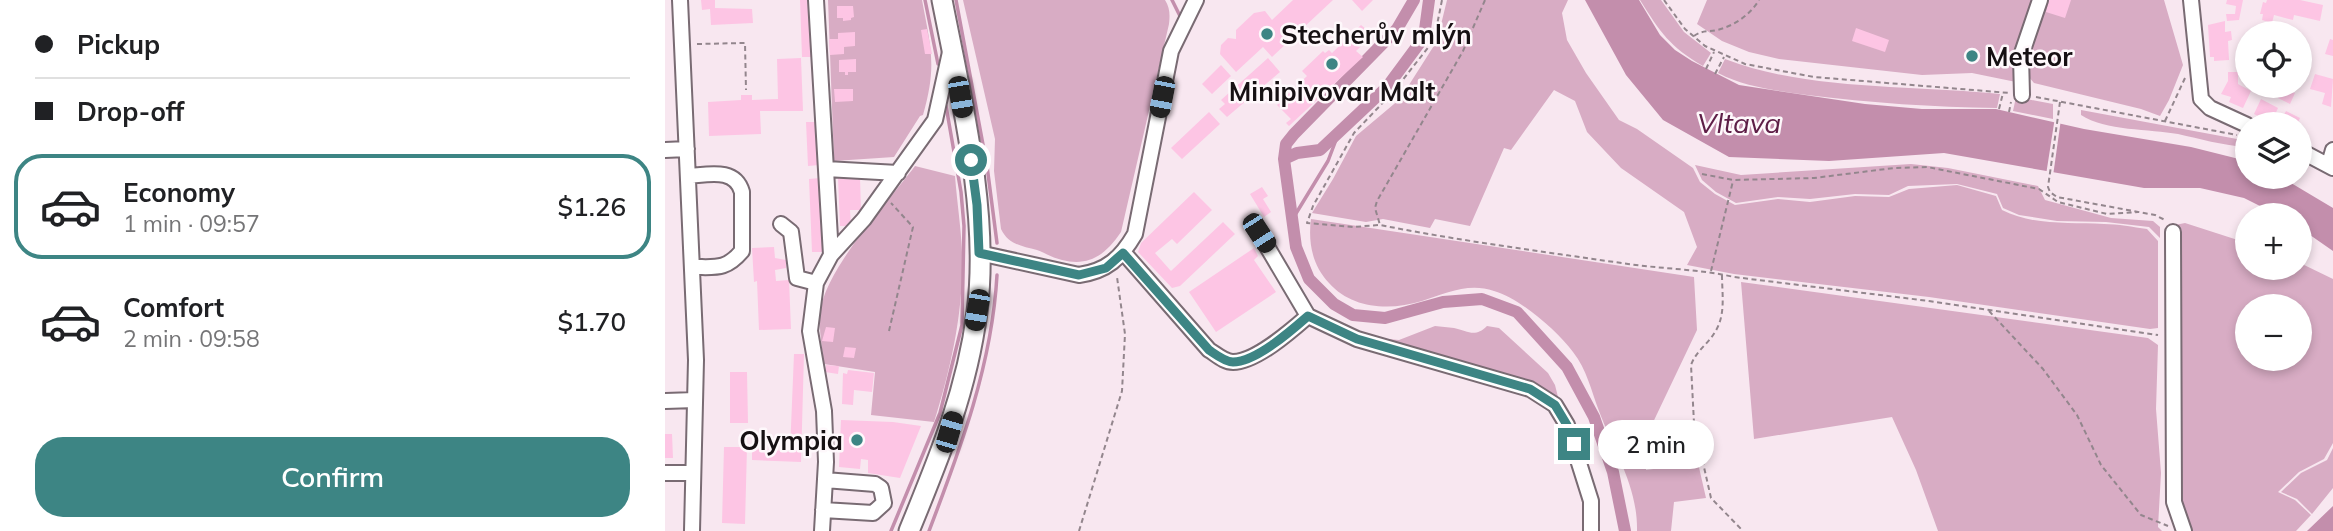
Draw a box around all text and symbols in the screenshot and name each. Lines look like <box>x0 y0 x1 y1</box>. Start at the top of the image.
place label: Stecherův mlýn <box>1281 18 1472 51</box>
map controls <box>2235 21 2312 371</box>
button: locate <box>2235 21 2312 98</box>
marker: Stecherův mlýn <box>1259 26 1275 42</box>
text: Pickup <box>77 28 160 61</box>
place label: Meteor <box>1986 40 2073 73</box>
marker: Meteor <box>1964 48 1980 64</box>
marker: Minipivovar Malt <box>1324 56 1340 72</box>
car <box>947 74 974 120</box>
car <box>1148 74 1177 120</box>
place label: Minipivovar Malt <box>1229 75 1435 108</box>
text: Drop-off <box>77 95 184 128</box>
water label: Vltava <box>1697 105 1781 140</box>
button: layers <box>2235 112 2312 189</box>
route start <box>955 144 987 176</box>
icon: car <box>39 175 102 238</box>
text: Economy <box>123 176 235 209</box>
text: $1.26 <box>557 190 626 223</box>
button: + <box>2235 203 2312 280</box>
text: 1 min · 09:57 <box>123 209 260 238</box>
car <box>1239 210 1280 256</box>
car <box>964 287 991 333</box>
icon: car <box>39 290 102 353</box>
text: Comfort <box>123 291 224 324</box>
button: − <box>2235 294 2312 371</box>
text: $1.70 <box>557 305 626 338</box>
text: 2 min · 09:58 <box>123 324 260 353</box>
car <box>934 409 965 455</box>
callout: 2 min <box>1599 420 1714 468</box>
place label: Olympia <box>739 424 843 457</box>
route end <box>1558 428 1590 460</box>
text: 2 min <box>1626 430 1686 459</box>
marker: Olympia <box>849 432 865 448</box>
button: Confirm <box>35 437 630 517</box>

